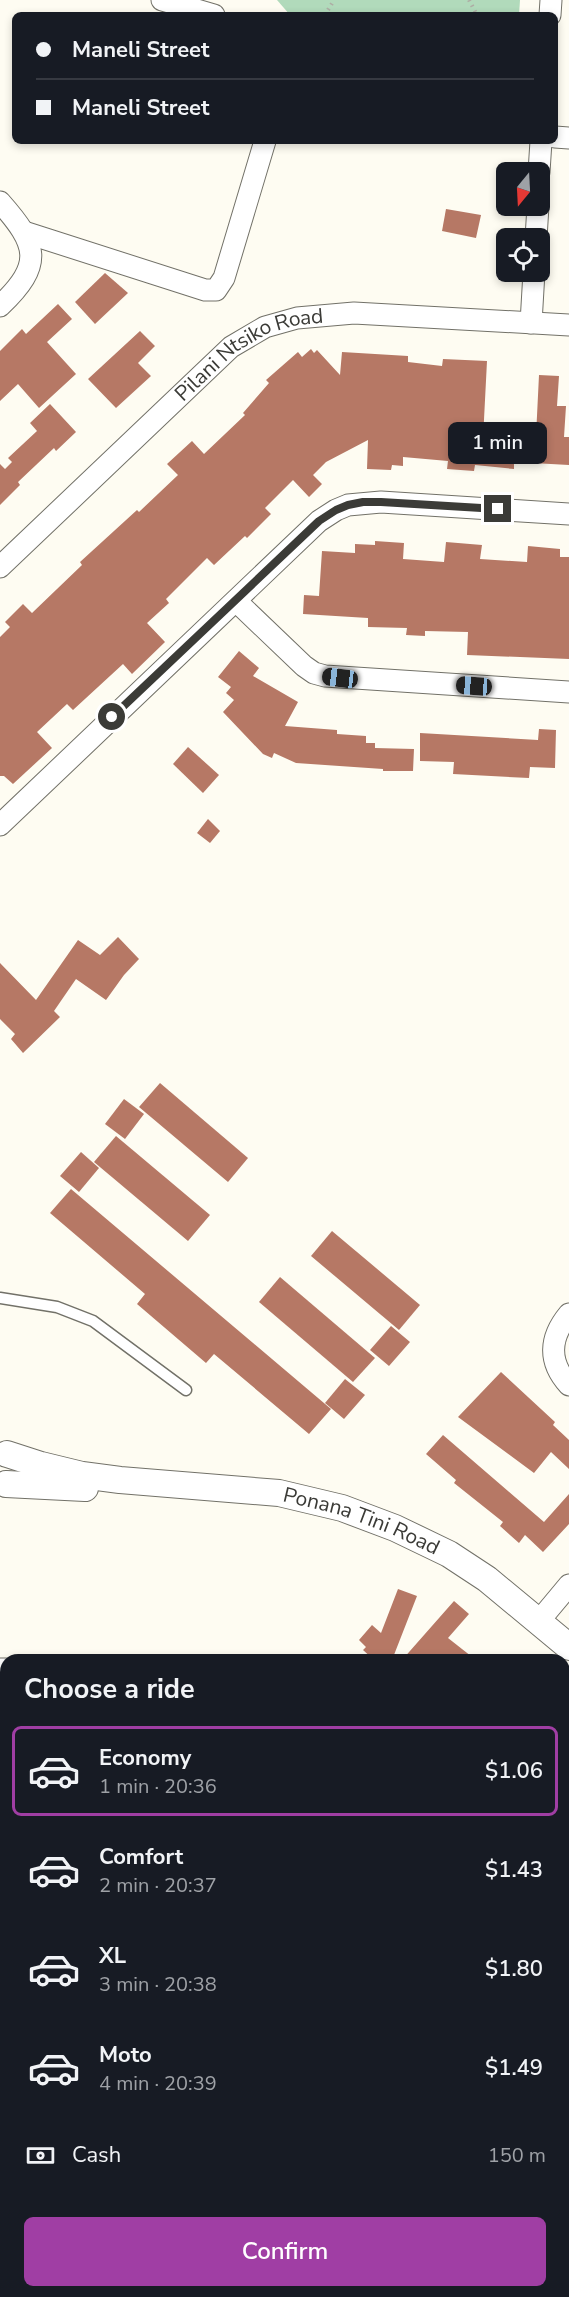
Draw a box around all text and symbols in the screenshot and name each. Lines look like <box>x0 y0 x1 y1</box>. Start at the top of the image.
text: Maneli Street <box>72 35 209 65</box>
text: Maneli Street <box>72 93 209 123</box>
north arrow <box>496 162 550 216</box>
map controls <box>496 162 550 282</box>
button: locate <box>496 228 550 282</box>
street label: Pilani Ntsiko Road <box>169 302 324 407</box>
callout: 1 min <box>448 422 548 464</box>
text: 1 min <box>472 429 523 456</box>
route end <box>484 495 511 522</box>
car <box>321 667 359 689</box>
car <box>455 676 493 696</box>
route start <box>98 703 125 730</box>
street label: Ponana Tini Road <box>280 1481 444 1562</box>
text: Choose a ride <box>24 1671 195 1708</box>
text: Economy <box>99 1743 191 1773</box>
icon: car <box>27 1744 81 1798</box>
text: $1.06 <box>485 1756 543 1786</box>
text: 1 min · 20:36 <box>99 1773 217 1800</box>
text: Comfort <box>99 1842 183 1872</box>
icon: car <box>27 1843 81 1897</box>
text: $1.43 <box>485 1855 543 1885</box>
text: 2 min · 20:37 <box>99 1872 217 1899</box>
text: XL <box>99 1941 126 1971</box>
icon: car <box>27 1942 81 1996</box>
text: $1.80 <box>485 1954 543 1984</box>
text: 3 min · 20:38 <box>99 1971 217 1998</box>
text: Moto <box>99 2040 152 2070</box>
icon: car <box>27 2041 81 2095</box>
text: $1.49 <box>485 2053 543 2083</box>
text: 4 min · 20:39 <box>99 2070 217 2097</box>
icon: cash <box>24 2139 57 2172</box>
text: Cash <box>72 2140 121 2170</box>
text: 150 m <box>488 2142 546 2169</box>
button: Confirm <box>24 2217 546 2286</box>

